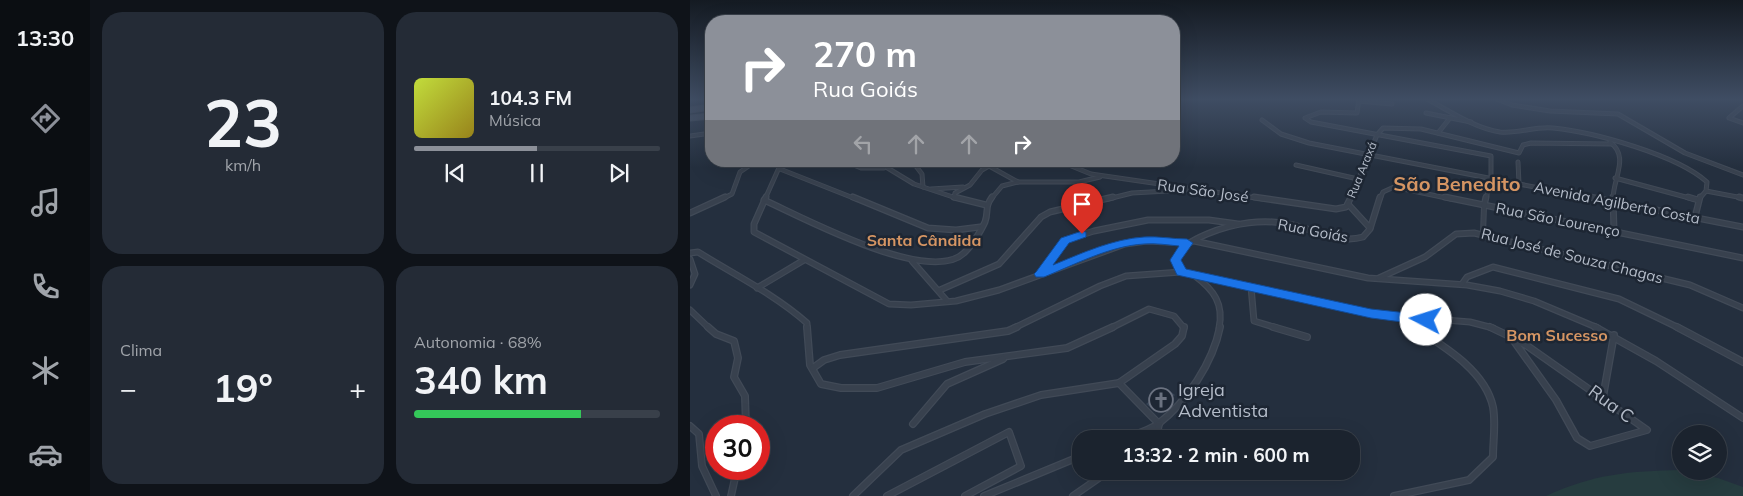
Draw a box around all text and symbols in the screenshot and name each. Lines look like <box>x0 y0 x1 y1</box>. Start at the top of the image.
text: 13:30 <box>16 24 74 52</box>
text: 270 m <box>813 32 917 76</box>
icon: right <box>730 35 795 100</box>
text: Rua Goiás <box>813 75 918 103</box>
text: 23 <box>204 82 282 163</box>
text: 104.3 FM <box>489 86 572 110</box>
icon: directions <box>28 101 63 136</box>
text: Música <box>489 110 541 130</box>
icon: left <box>849 130 877 158</box>
icon: ahead <box>902 130 930 158</box>
icon: ahead <box>955 130 983 158</box>
icon: right <box>1008 130 1036 158</box>
street label: Rua Araxá <box>1343 139 1380 200</box>
text: km/h <box>225 155 261 175</box>
icon: previous <box>441 159 469 187</box>
icon: pause <box>523 159 551 187</box>
icon: next <box>605 159 633 187</box>
district label: São Benedito <box>1393 171 1521 196</box>
street label: Rua São José <box>1156 175 1250 206</box>
street label: Avenida Agilberto Costa <box>1533 177 1702 228</box>
pin <box>1061 183 1103 234</box>
icon: music <box>28 185 63 220</box>
icon: arrive <box>1068 190 1096 218</box>
street label: Rua São Lourenço <box>1494 198 1622 241</box>
street label: Rua Goiás <box>1276 214 1350 247</box>
street label: Rua José de Souza Chagas <box>1479 224 1665 287</box>
district label: Santa Cândida <box>867 230 981 250</box>
icon: phone <box>28 269 63 304</box>
position arrow <box>1399 293 1451 345</box>
district label: Bom Sucesso <box>1506 325 1608 345</box>
text: Autonomia · 68% <box>414 332 542 352</box>
text: Clima <box>120 340 162 360</box>
icon: climate <box>28 353 63 388</box>
text: 340 km <box>414 356 548 404</box>
text: 19° <box>213 364 273 412</box>
text: − <box>120 371 137 406</box>
text: + <box>349 371 366 406</box>
place label: Igreja Adventista <box>1178 378 1268 422</box>
street label: Rua C <box>1584 379 1639 428</box>
church icon: Igreja Adventista <box>1148 387 1174 413</box>
speed limit sign: 30 <box>705 415 770 480</box>
map controls <box>1672 425 1727 480</box>
button: layers <box>1672 425 1727 480</box>
icon: car <box>28 437 63 472</box>
text: 13:32 · 2 min · 600 m <box>1122 443 1310 467</box>

